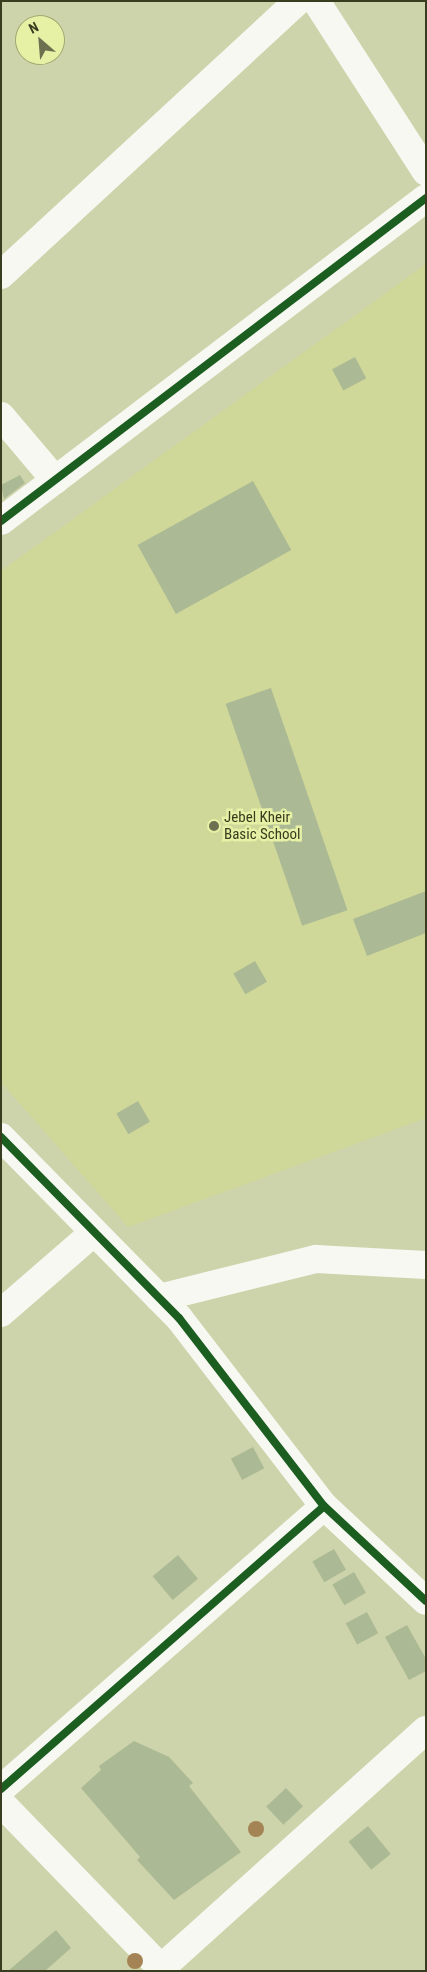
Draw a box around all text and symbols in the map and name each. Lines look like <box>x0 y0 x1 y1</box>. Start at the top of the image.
north arrow <box>15 15 65 65</box>
text: N <box>26 18 41 37</box>
place label: Jebel Kheir Basic School <box>224 808 300 843</box>
marker: Jebel Kheir Basic School <box>208 820 220 832</box>

